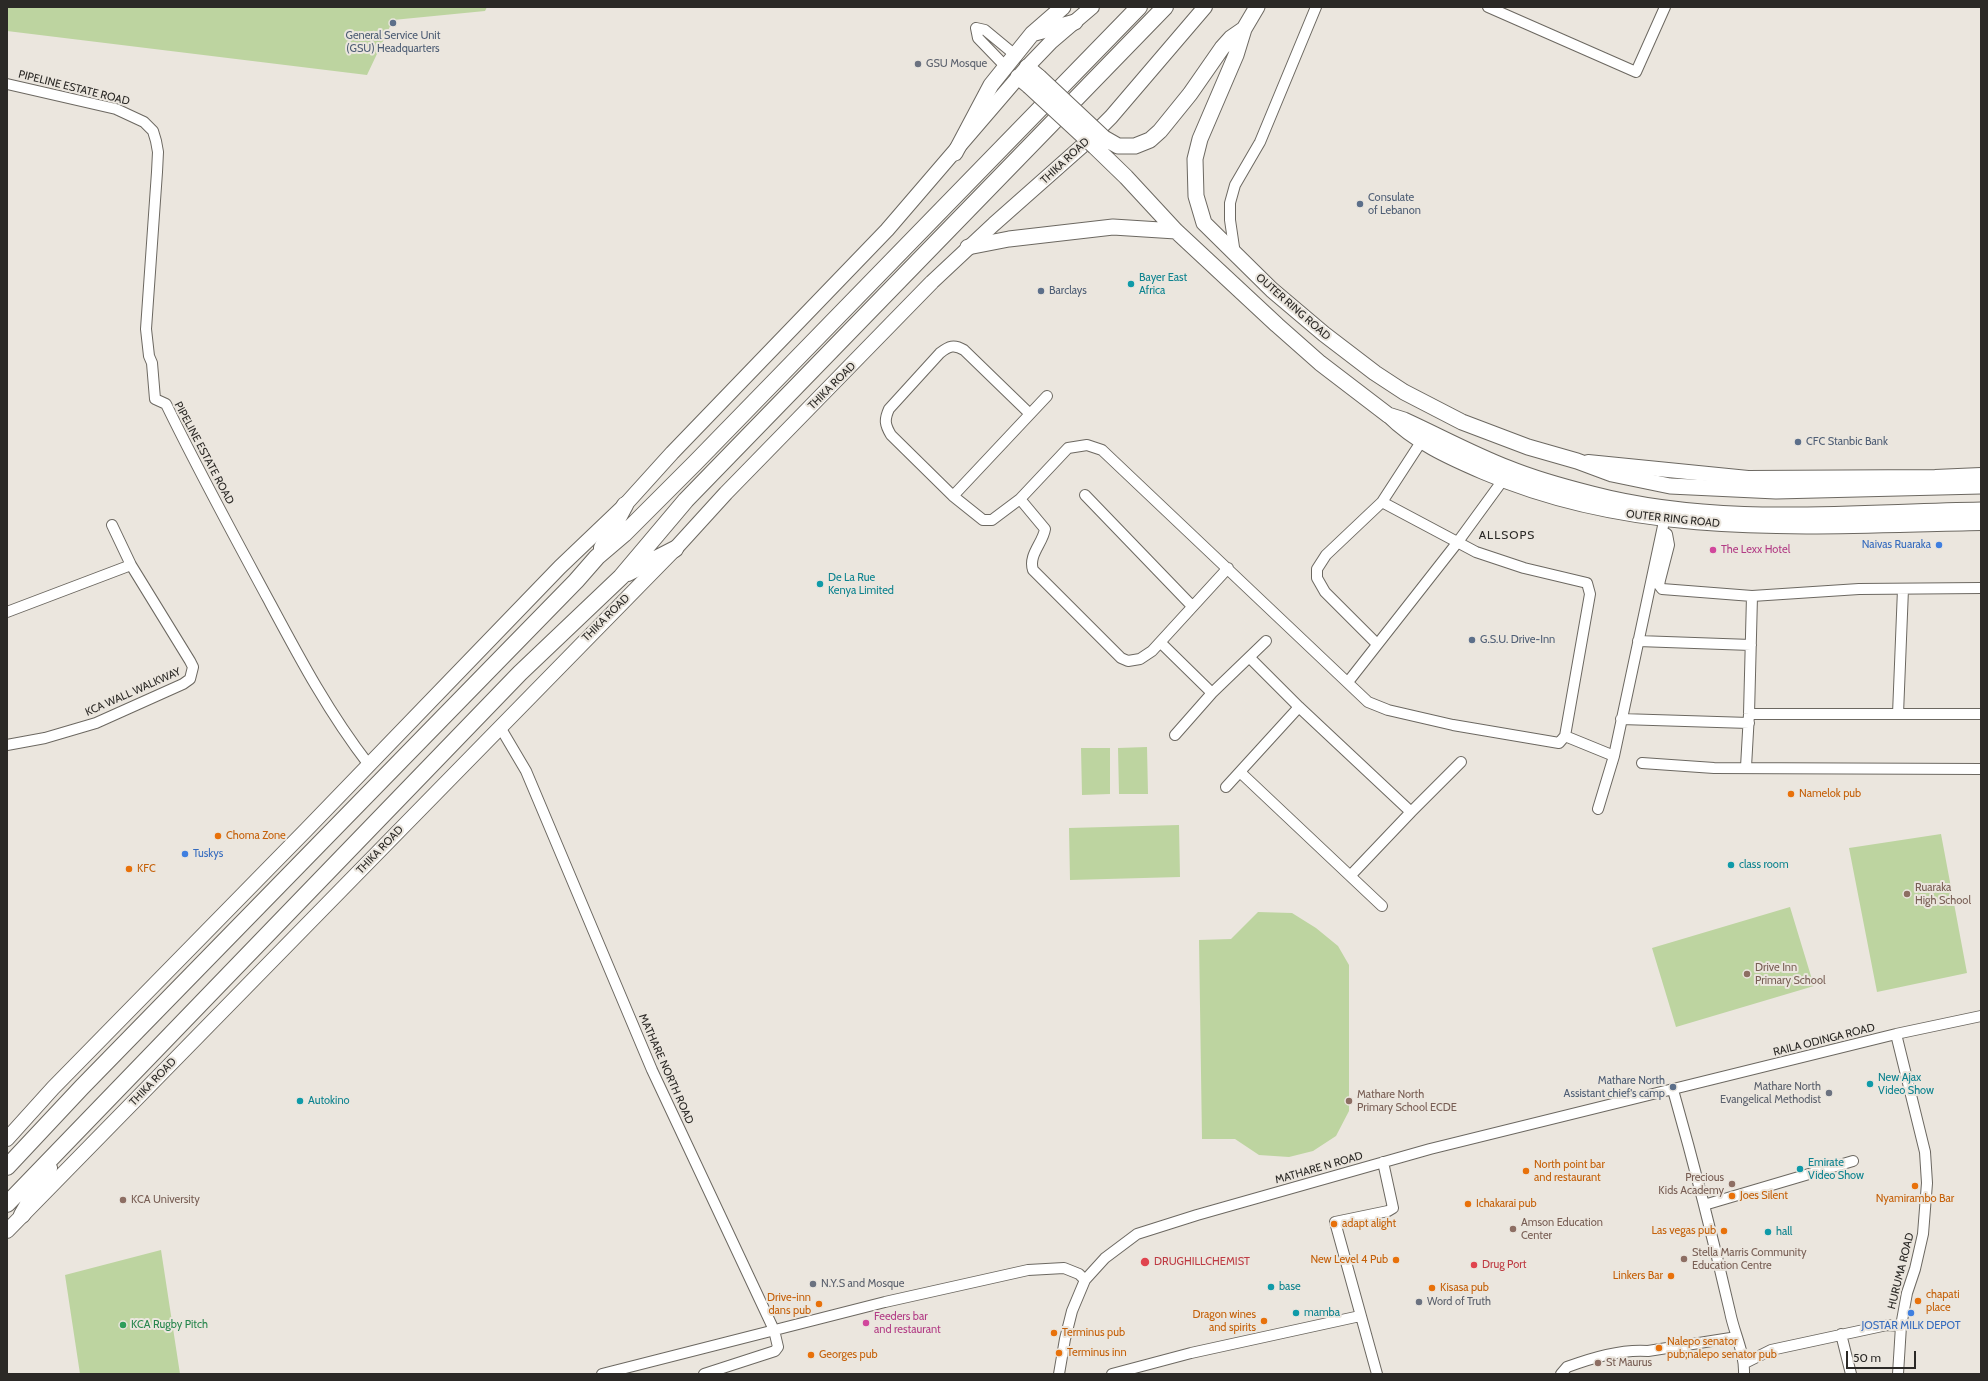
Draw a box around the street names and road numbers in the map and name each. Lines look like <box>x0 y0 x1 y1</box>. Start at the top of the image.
street label: PIPELINE ESTATE ROAD <box>17 68 131 108</box>
street label: THIKA ROAD <box>1038 135 1092 187</box>
street label: OUTER RING ROAD <box>1253 271 1333 343</box>
street label: THIKA ROAD <box>806 360 858 412</box>
street label: PIPELINE ESTATE ROAD <box>171 399 237 507</box>
street label: OUTER RING ROAD <box>1625 508 1721 530</box>
street label: THIKA ROAD <box>580 592 632 644</box>
street label: KCA WALL WALKWAY <box>83 665 183 719</box>
street label: THIKA ROAD <box>354 823 406 877</box>
street label: MATHARE NORTH ROAD <box>636 1012 696 1126</box>
street label: RAILA ODINGA ROAD <box>1772 1021 1876 1059</box>
street label: THIKA ROAD <box>127 1055 179 1109</box>
street label: MATHARE N ROAD <box>1274 1149 1364 1187</box>
street label: HURUMA ROAD <box>1885 1231 1917 1311</box>

